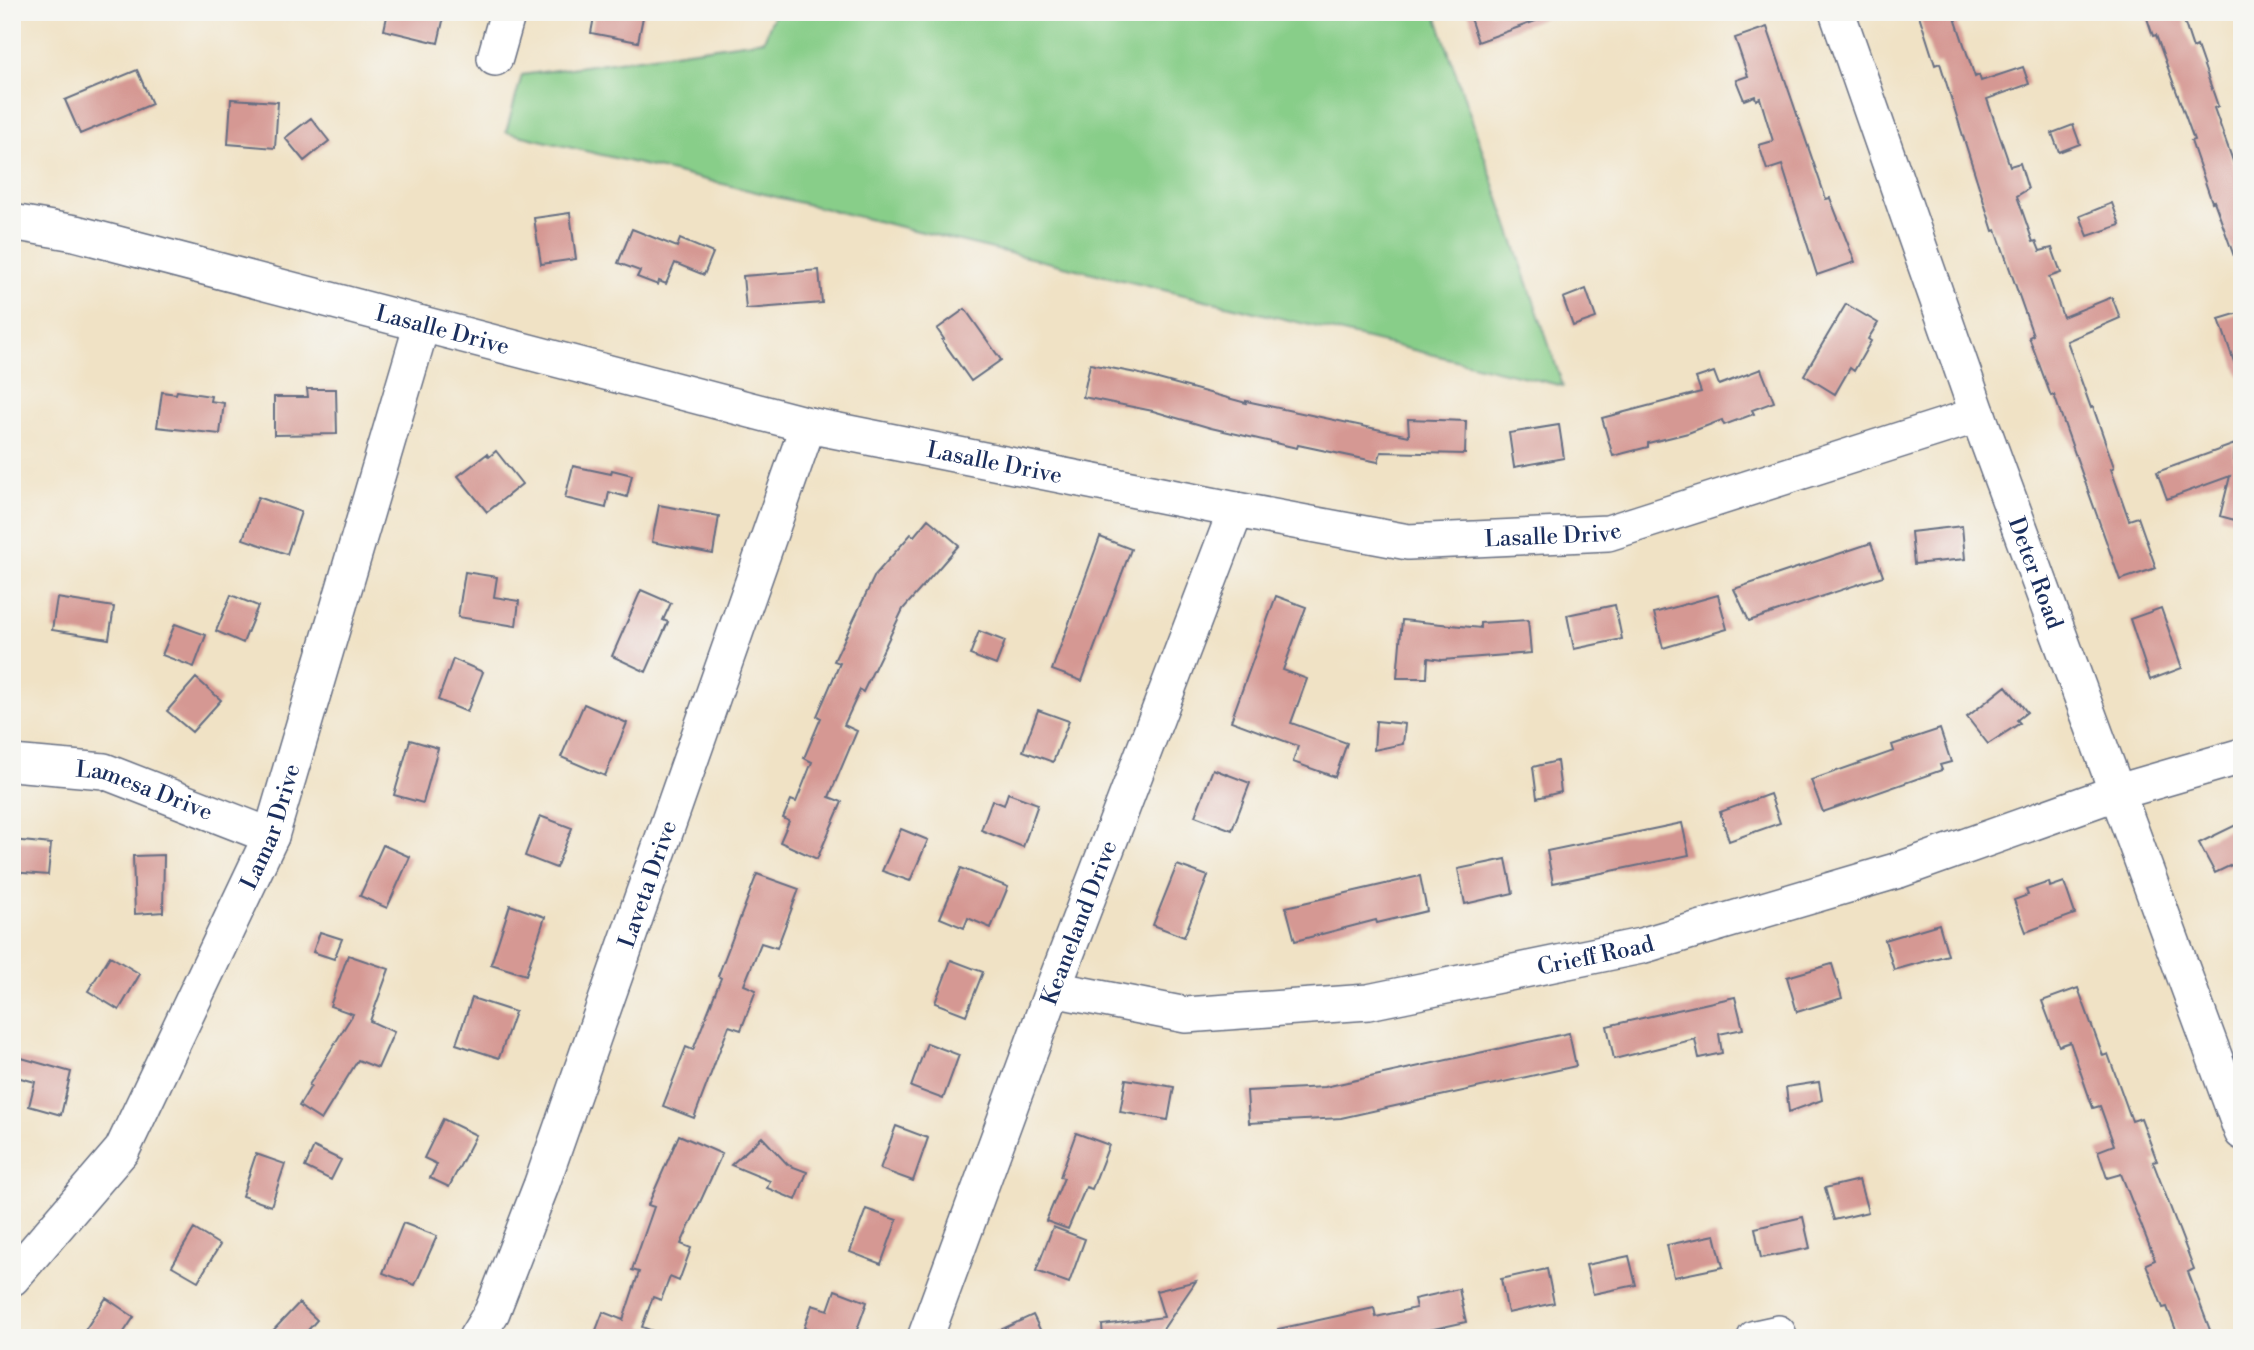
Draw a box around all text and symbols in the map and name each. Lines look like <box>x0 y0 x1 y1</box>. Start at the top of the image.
street label: Lasalle Drive <box>372 299 512 361</box>
street label: Lasalle Drive <box>924 436 1064 490</box>
street label: Deter Road <box>2002 513 2069 633</box>
street label: Lasalle Drive <box>1484 517 1625 554</box>
street label: Lamesa Drive <box>75 756 216 827</box>
street label: Lamar Drive <box>235 761 307 894</box>
street label: Laveta Drive <box>613 817 683 951</box>
street label: Keaneland Drive <box>1035 837 1123 1009</box>
street label: Crieff Road <box>1535 930 1657 982</box>

